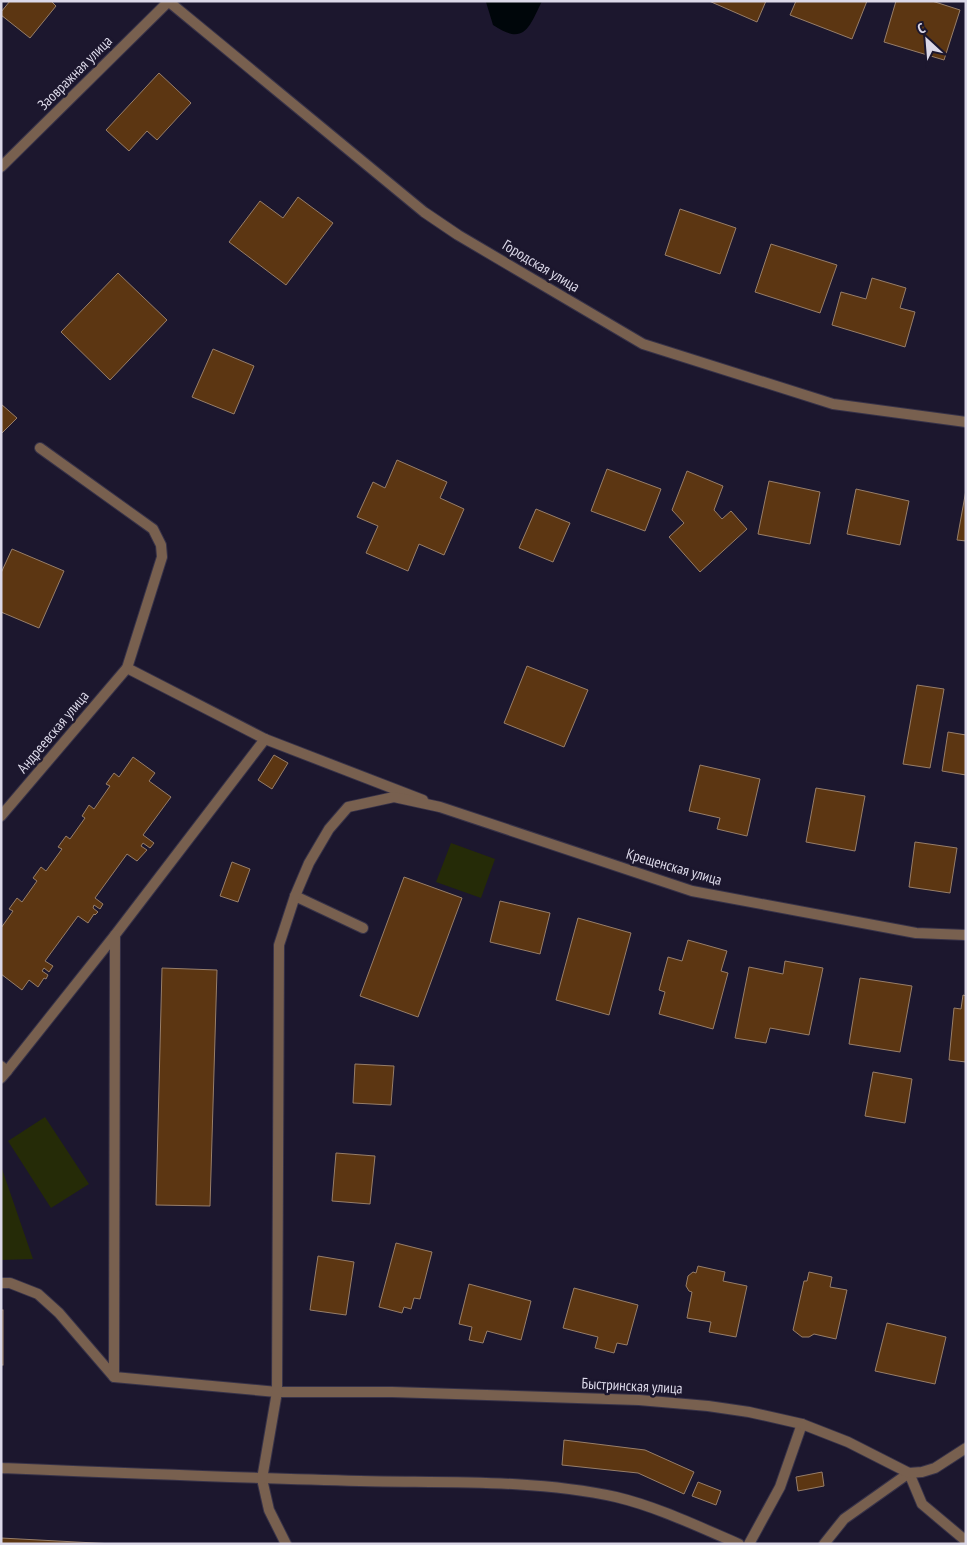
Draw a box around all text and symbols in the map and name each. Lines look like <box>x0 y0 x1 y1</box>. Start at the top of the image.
north arrow <box>902 15 952 65</box>
text: С <box>914 19 929 38</box>
street label: Заовражная улица <box>33 31 116 114</box>
street label: Городская улица <box>499 235 583 296</box>
street label: Андреевская улица <box>13 687 93 777</box>
street label: Крещенская улица <box>624 844 724 889</box>
street label: Быстринская улица <box>581 1373 683 1398</box>

